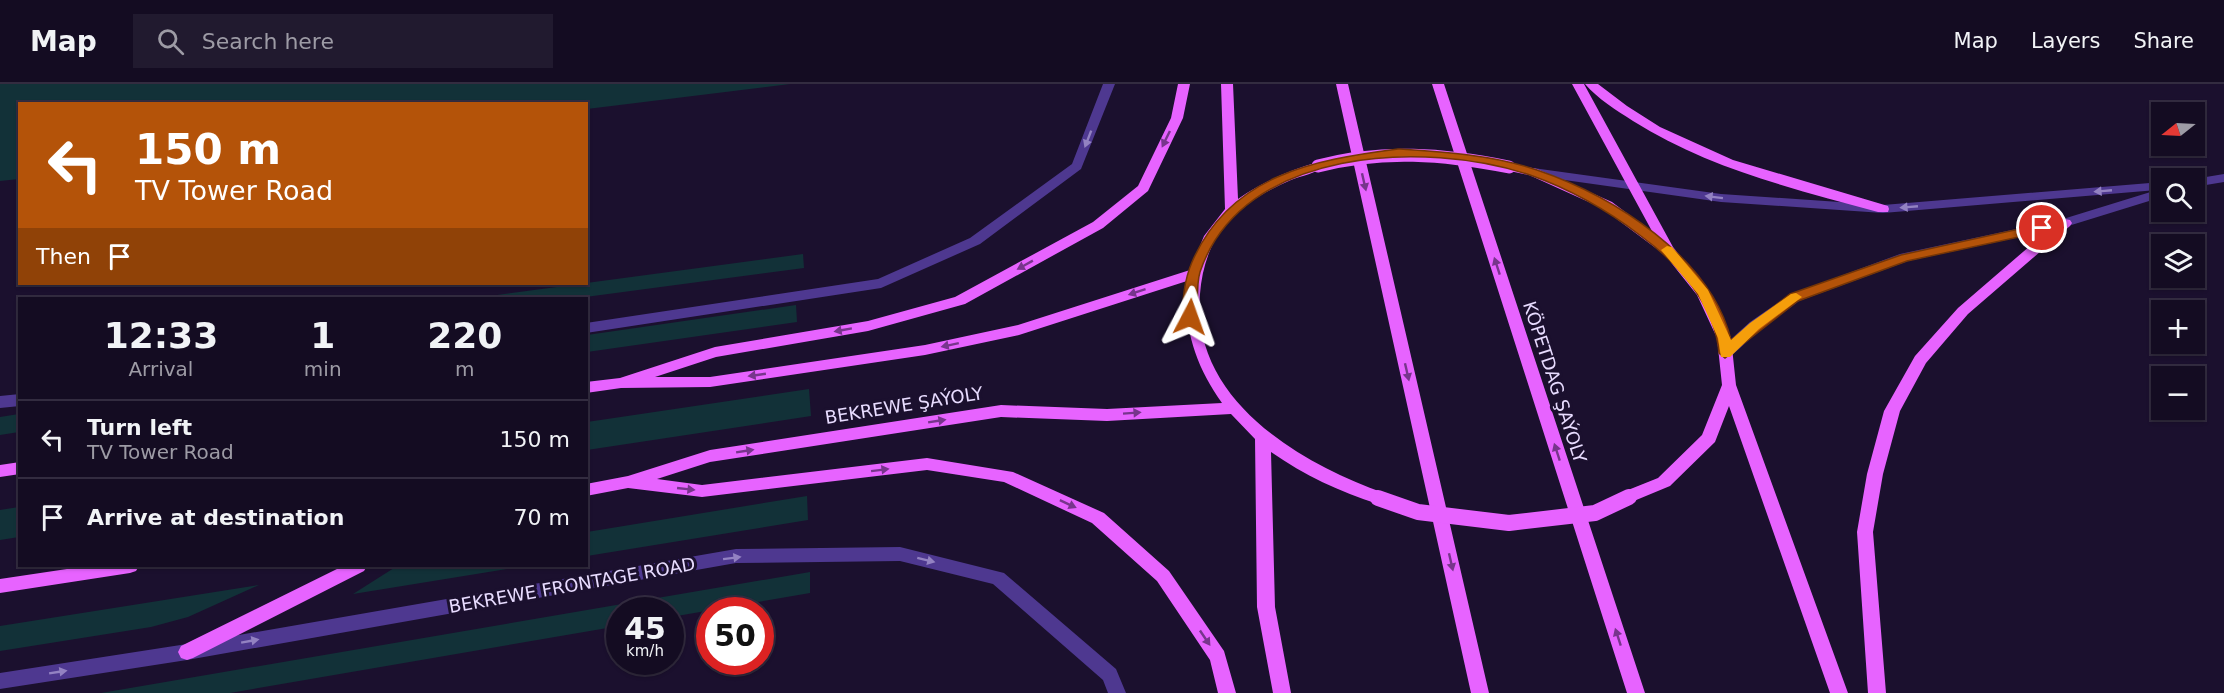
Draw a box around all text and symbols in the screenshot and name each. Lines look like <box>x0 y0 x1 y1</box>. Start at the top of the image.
search box <box>133 14 553 68</box>
text: Map <box>30 25 97 58</box>
icon: search <box>154 25 187 58</box>
text: Search here <box>202 29 334 54</box>
text: Map <box>1954 29 1998 53</box>
text: Layers <box>2031 29 2100 53</box>
text: Share <box>2133 29 2194 53</box>
north arrow <box>2151 102 2205 156</box>
map controls <box>2151 102 2205 420</box>
text: 150 m <box>135 125 281 174</box>
icon: left <box>36 126 114 204</box>
one-way arrow <box>1082 130 1092 148</box>
one-way arrow <box>1162 131 1171 148</box>
button: search <box>2151 168 2205 222</box>
one-way arrow <box>1360 173 1369 192</box>
text: TV Tower Road <box>135 175 333 206</box>
one-way arrow <box>2094 186 2113 196</box>
one-way arrow <box>1705 192 1724 202</box>
one-way arrow <box>1899 202 1918 212</box>
pin <box>2016 202 2067 253</box>
icon: arrive <box>2025 211 2058 244</box>
button: layers <box>2151 234 2205 288</box>
icon: arrive <box>103 240 136 273</box>
text: Then <box>36 244 91 269</box>
one-way arrow <box>1492 257 1501 275</box>
one-way arrow <box>1016 260 1033 270</box>
position arrow <box>1158 285 1222 349</box>
one-way arrow <box>1128 287 1146 297</box>
street label: KÖPETDAG ŞAÝOLY <box>1519 298 1591 467</box>
button: + <box>2151 300 2205 354</box>
text: 12:33 <box>104 315 218 356</box>
text: 1 <box>310 315 335 356</box>
text: 220 <box>427 315 502 356</box>
one-way arrow <box>833 326 852 335</box>
one-way arrow <box>941 340 959 350</box>
text: Arrival <box>128 357 193 381</box>
text: min <box>304 357 342 381</box>
text: m <box>455 357 475 381</box>
one-way arrow <box>1403 363 1413 381</box>
button: − <box>2151 366 2205 420</box>
one-way arrow <box>748 370 767 379</box>
street label: BEKREWE ŞAÝOLY <box>823 382 986 428</box>
one-way arrow <box>1122 409 1141 418</box>
text: Turn left <box>87 415 192 440</box>
one-way arrow <box>928 416 947 425</box>
icon: left <box>36 423 69 456</box>
text: 150 m <box>500 427 570 452</box>
text: TV Tower Road <box>87 440 234 464</box>
one-way arrow <box>1552 443 1562 461</box>
one-way arrow <box>735 446 754 455</box>
one-way arrow <box>870 465 889 474</box>
one-way arrow <box>677 484 696 494</box>
one-way arrow <box>1059 499 1077 509</box>
icon: arrive <box>36 501 69 534</box>
text: Arrive at destination <box>87 505 344 530</box>
text: 70 m <box>514 505 570 530</box>
street label: BEKREWE FRONTAGE ROAD <box>447 553 697 617</box>
one-way arrow <box>723 553 742 562</box>
one-way arrow <box>1446 553 1456 572</box>
one-way arrow <box>917 556 935 566</box>
speed limit sign: 50 <box>696 597 774 675</box>
text: 45 <box>624 611 666 646</box>
one-way arrow <box>1612 628 1622 646</box>
one-way arrow <box>1199 629 1211 645</box>
one-way arrow <box>241 636 260 645</box>
text: km/h <box>626 642 664 660</box>
one-way arrow <box>48 668 67 677</box>

